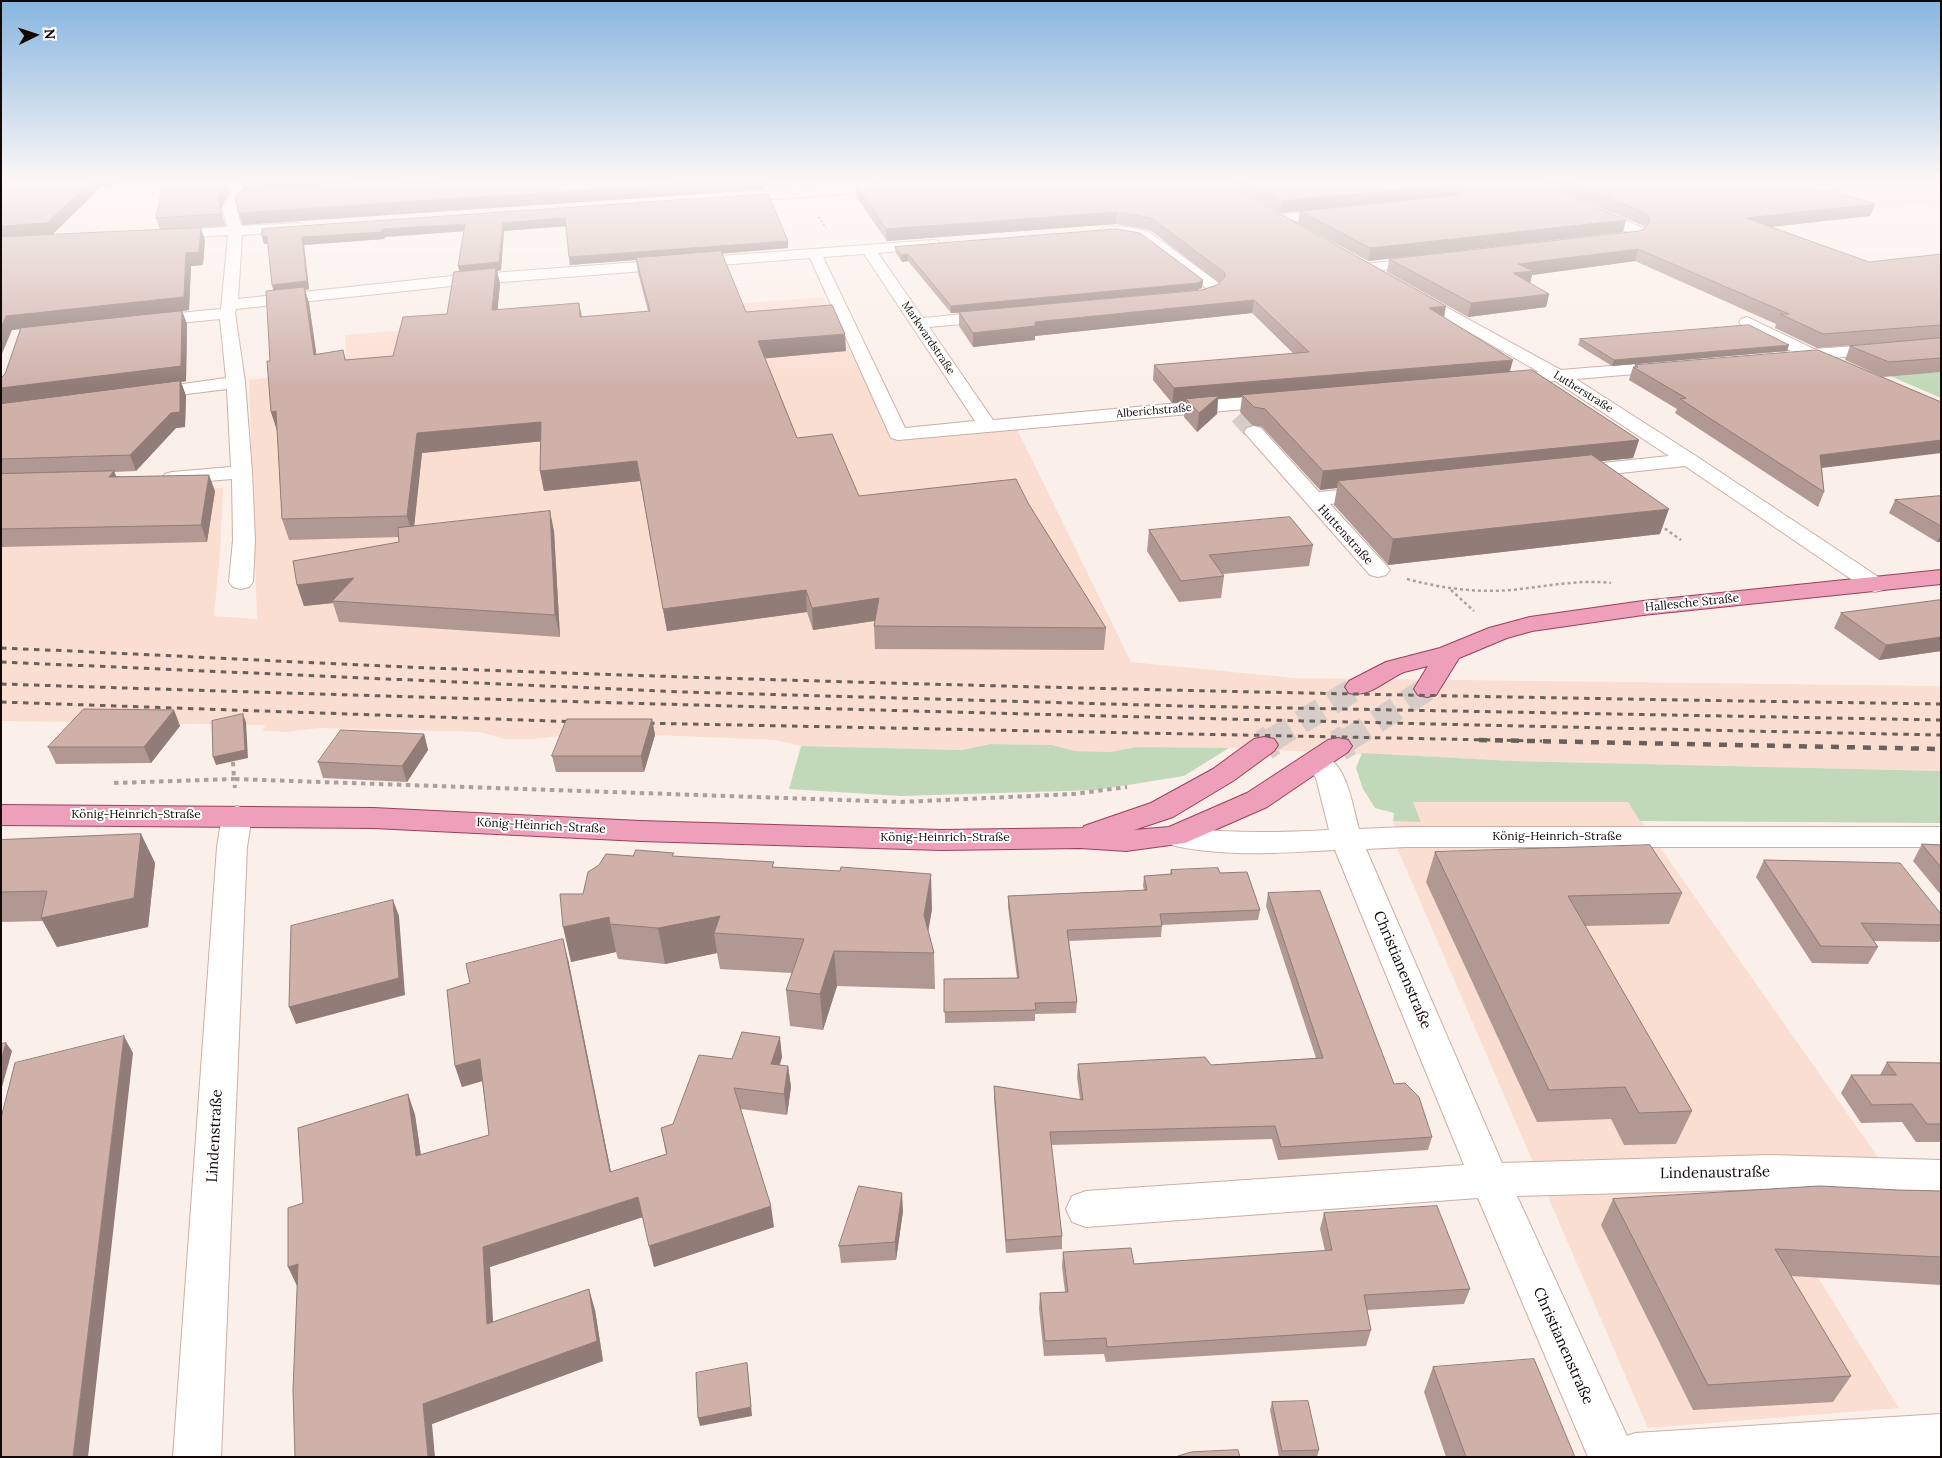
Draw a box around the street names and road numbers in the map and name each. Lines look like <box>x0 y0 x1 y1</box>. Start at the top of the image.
street label: Markwardstraße <box>899 299 957 377</box>
street label: Lutherstraße <box>1551 368 1615 416</box>
street label: Alberichstraße <box>1116 401 1192 421</box>
street label: Huttenstraße <box>1314 502 1376 568</box>
street label: Hallesche Straße <box>1644 591 1740 615</box>
street label: König-Heinrich-Straße <box>71 808 201 822</box>
street label: König-Heinrich-Straße <box>476 815 606 837</box>
street label: König-Heinrich-Straße <box>1492 830 1622 844</box>
street label: König-Heinrich-Straße <box>880 831 1010 845</box>
street label: Christianenstraße <box>1369 908 1435 1032</box>
street label: Lindenstraße <box>204 1089 226 1183</box>
street label: Lindenaustraße <box>1660 1163 1770 1183</box>
street label: Christianenstraße <box>1529 1285 1597 1407</box>

